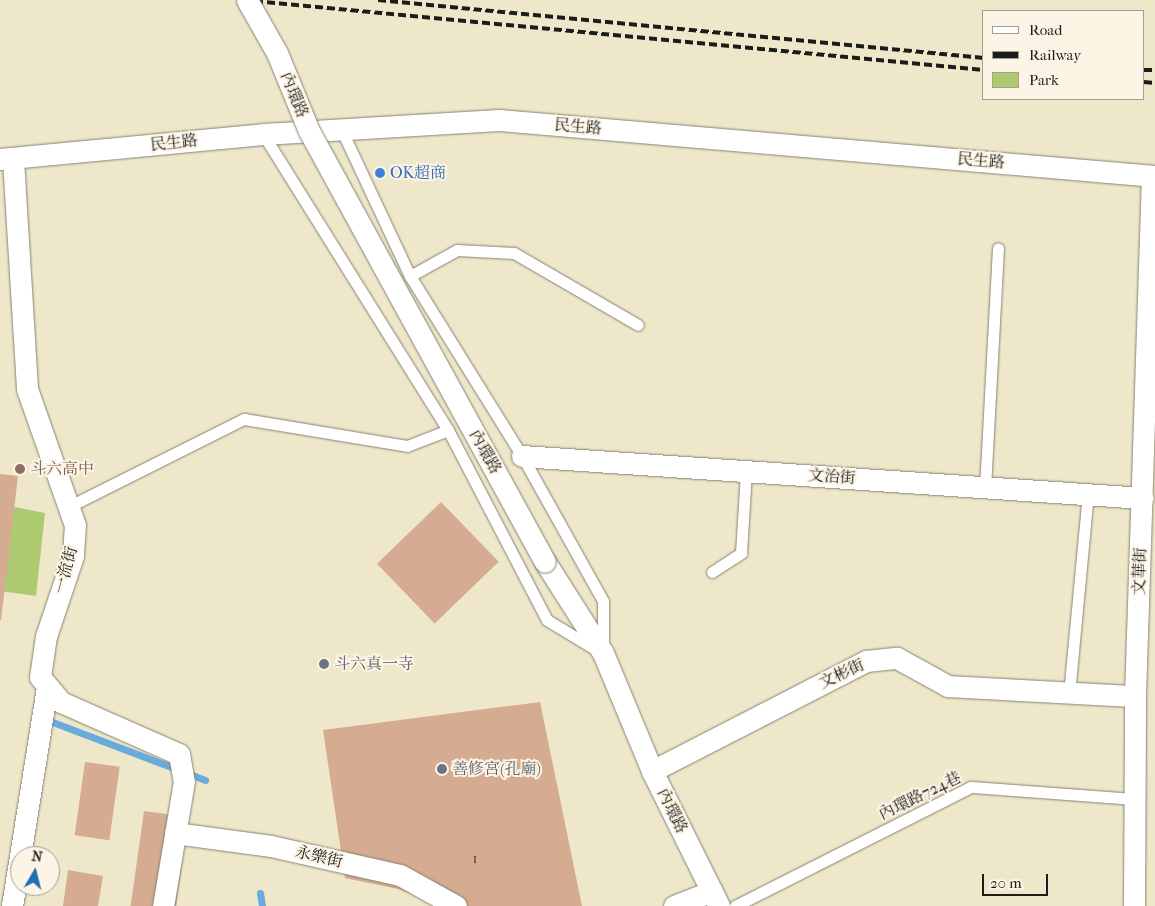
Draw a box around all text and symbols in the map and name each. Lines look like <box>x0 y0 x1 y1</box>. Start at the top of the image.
legend <box>982 10 1145 100</box>
text: Road <box>1029 21 1062 39</box>
text: Railway <box>1029 46 1081 64</box>
street label: 內環路 <box>276 69 312 121</box>
text: Park <box>1029 71 1059 89</box>
street label: 民生路 <box>553 115 603 139</box>
street label: 民生路 <box>149 131 199 155</box>
street label: 民生路 <box>956 149 1006 173</box>
place label: OK超商 <box>390 163 446 183</box>
marker: OK超商 <box>374 167 386 179</box>
street label: 內環路 <box>465 426 505 478</box>
place label: 斗六高中 <box>30 459 94 479</box>
marker: 斗六高中 <box>14 463 26 475</box>
street label: 文治街 <box>807 466 857 488</box>
street label: 一流街 <box>51 544 81 596</box>
street label: 文華街 <box>1130 547 1150 595</box>
place label: 斗六真一寺 <box>334 654 414 674</box>
street label: 文彬街 <box>816 655 868 693</box>
marker: 斗六真一寺 <box>318 658 330 670</box>
place label: 善修宮(孔廟) <box>452 759 541 779</box>
marker: 善修宮(孔廟) <box>436 763 448 775</box>
street label: 內環路724巷 <box>876 768 964 824</box>
street label: 內環路 <box>653 785 691 837</box>
street label: 永樂街 <box>293 842 345 872</box>
north arrow <box>10 846 60 896</box>
text: N <box>31 847 43 866</box>
house number: 1 <box>473 851 477 867</box>
scale bar <box>985 864 1051 896</box>
text: 20 m <box>990 874 1022 892</box>

